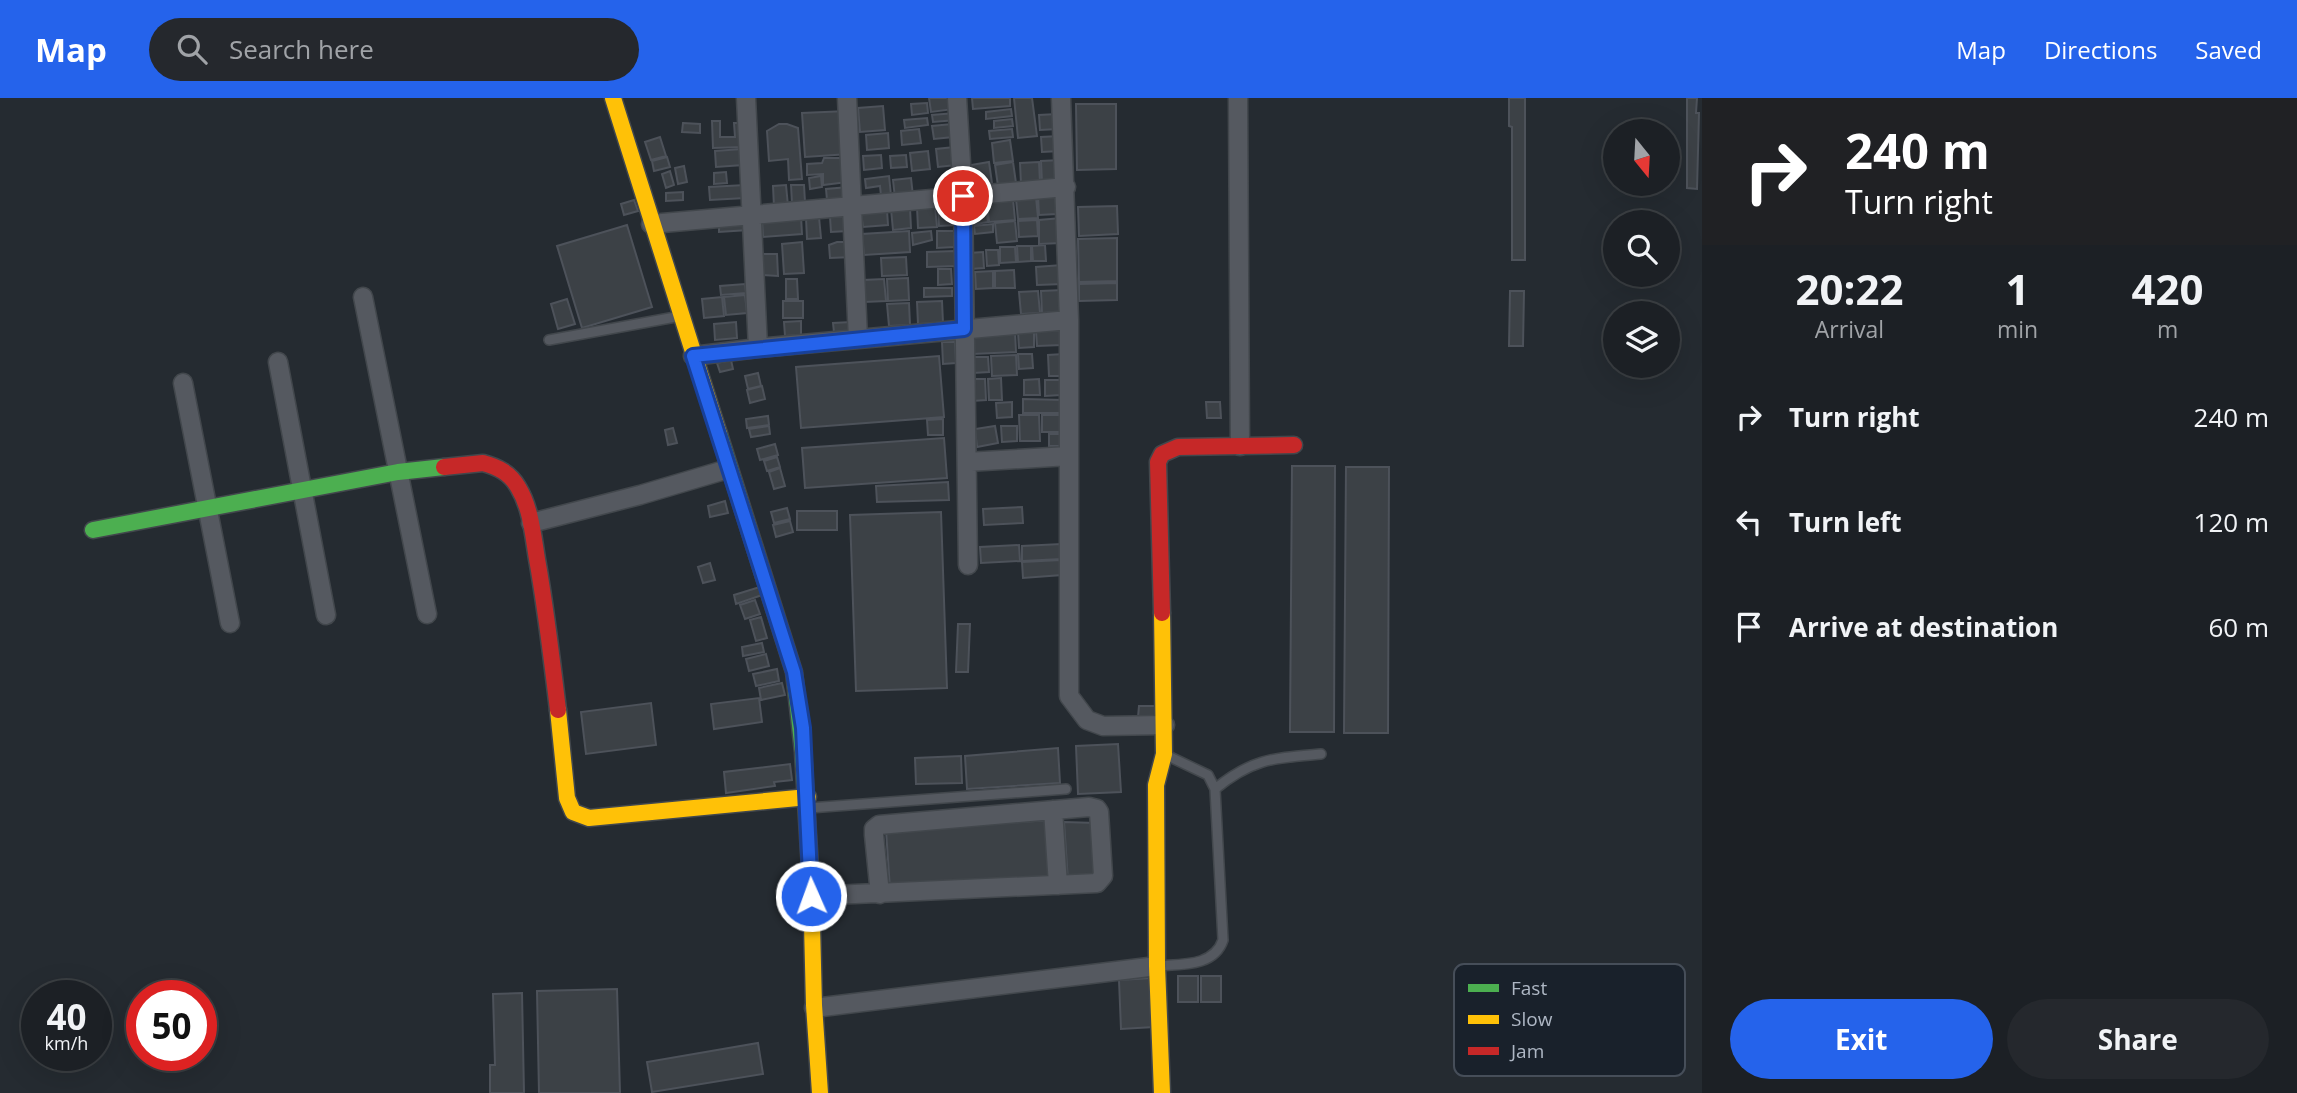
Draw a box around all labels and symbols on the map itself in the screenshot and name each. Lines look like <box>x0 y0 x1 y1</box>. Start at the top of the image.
north arrow <box>1603 119 1680 196</box>
pin <box>933 166 993 226</box>
position arrow <box>774 859 848 933</box>
legend <box>1454 964 1685 1076</box>
text: Fast <box>1511 975 1547 1001</box>
speed limit sign: 50 <box>126 980 217 1071</box>
text: Slow <box>1511 1006 1553 1032</box>
text: Jam <box>1509 1038 1544 1064</box>

